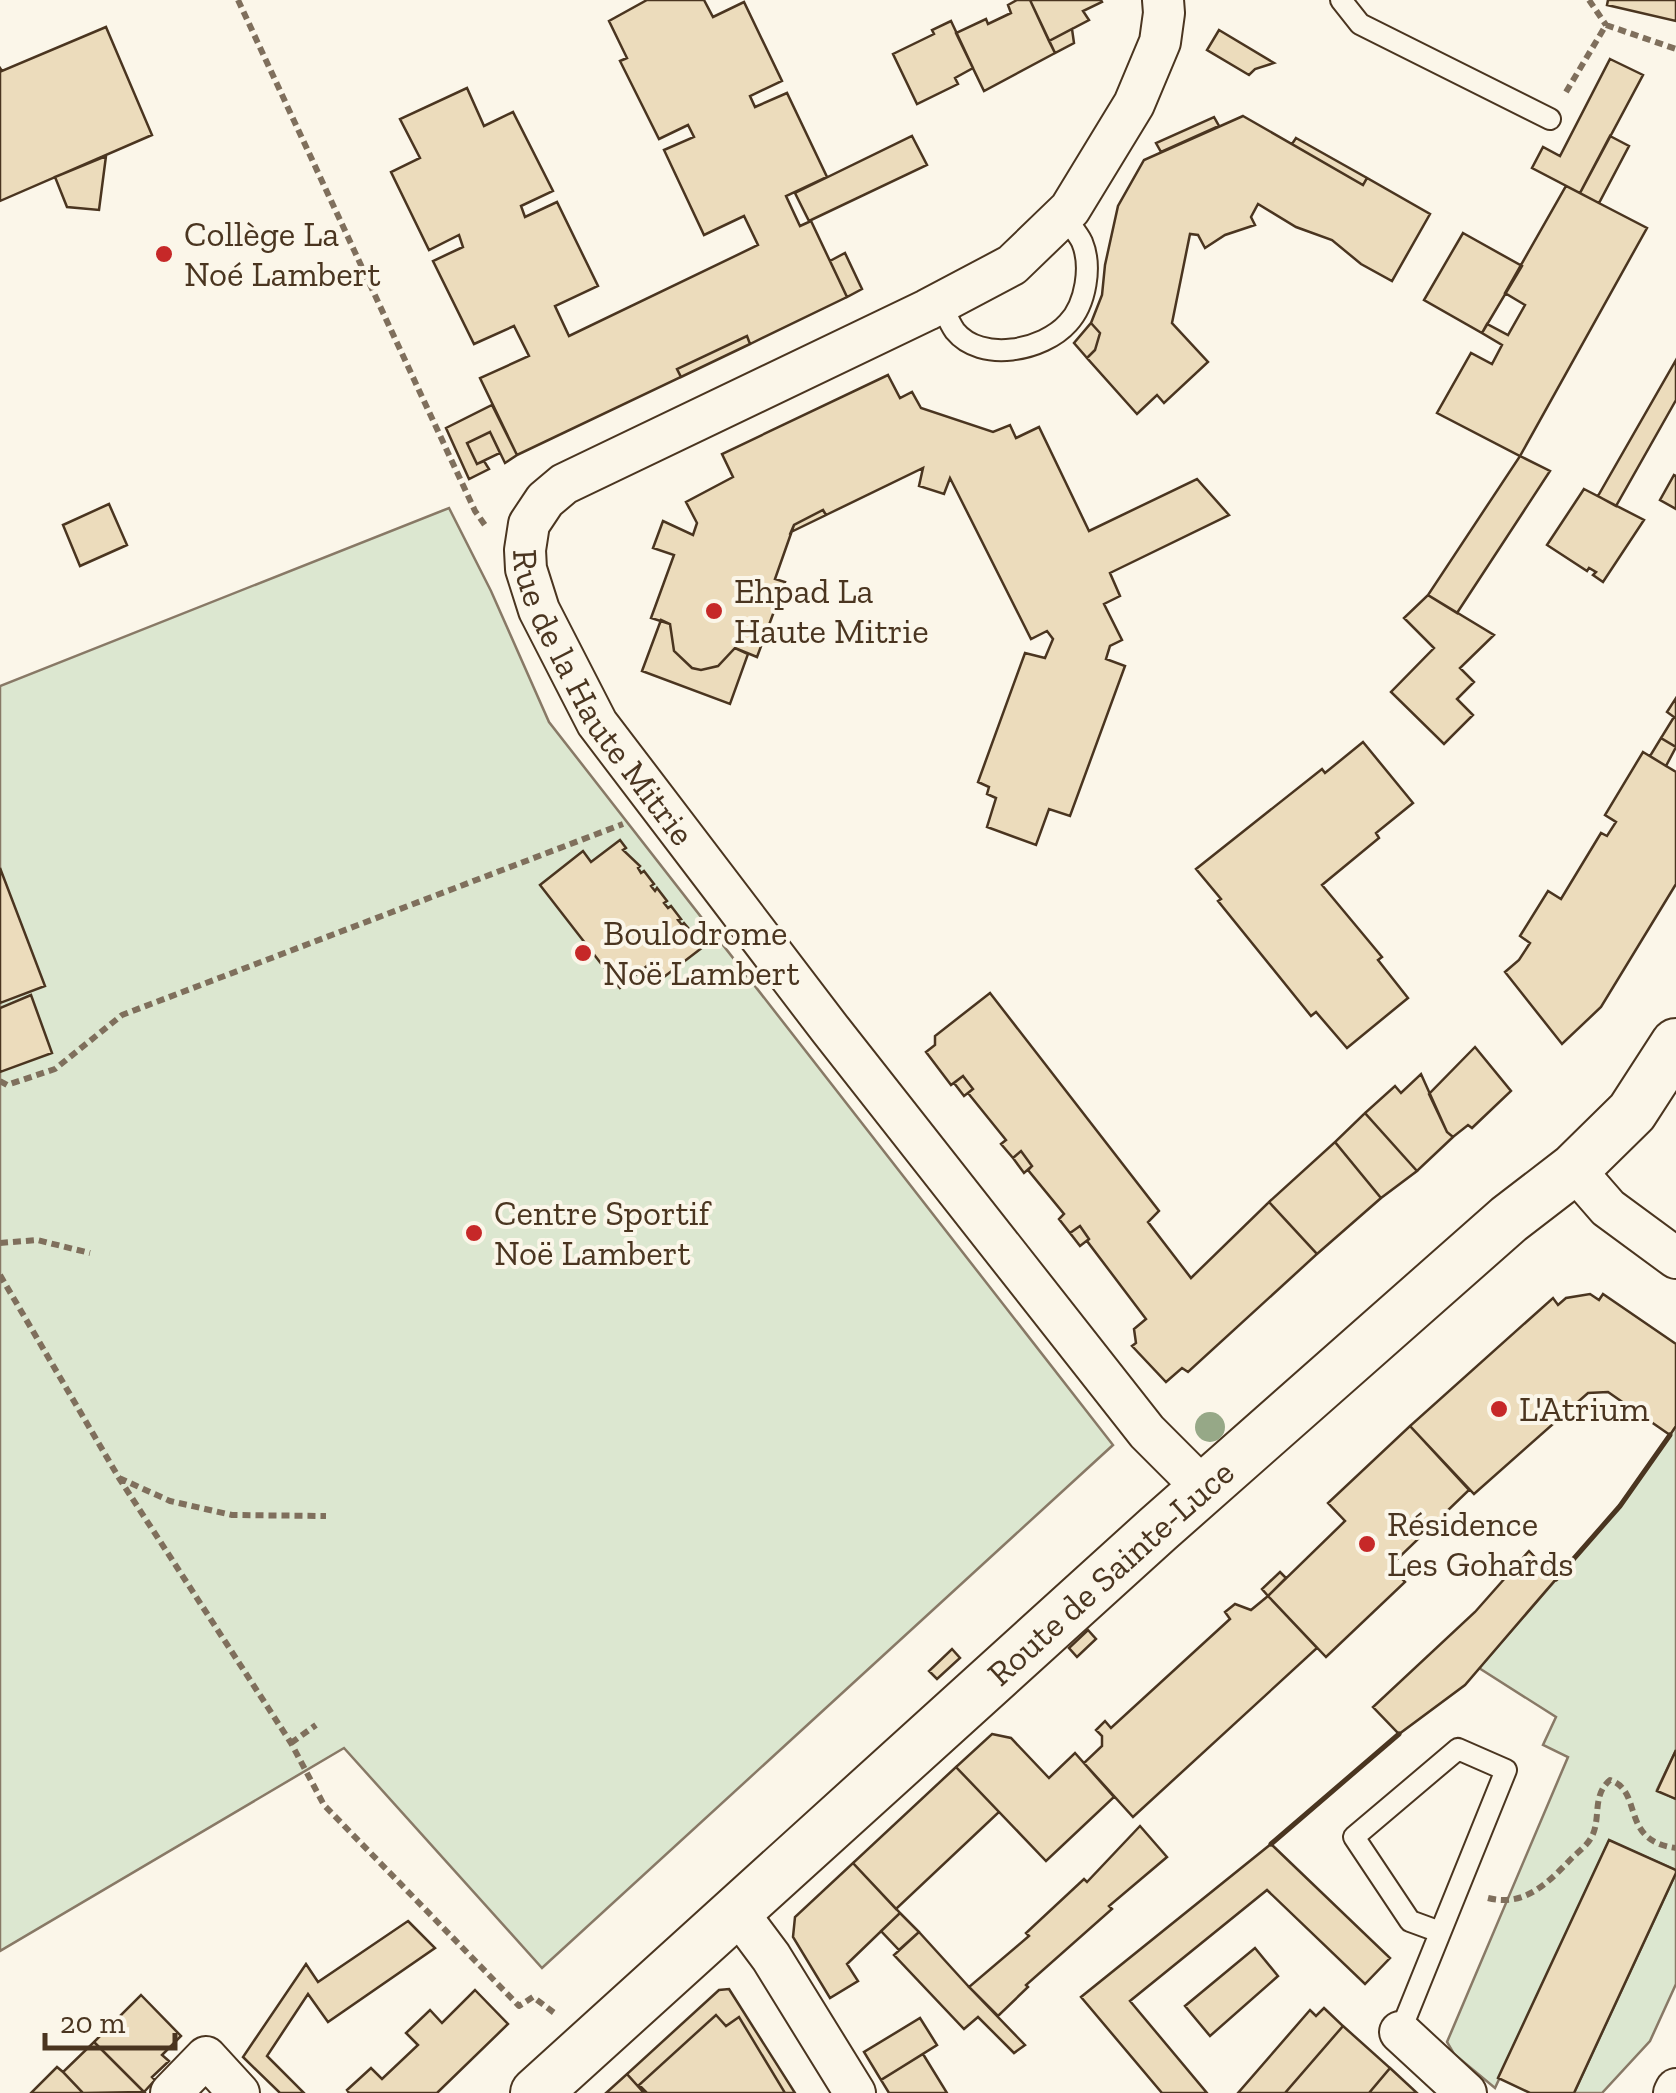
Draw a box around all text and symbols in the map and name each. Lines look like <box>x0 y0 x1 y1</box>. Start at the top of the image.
place label: Collège La Noé Lambert <box>184 213 380 295</box>
marker: Collège La Noé Lambert <box>153 243 175 265</box>
street label: Rue de la Haute Mitrie <box>504 548 703 854</box>
place label: Ehpad La Haute Mitrie <box>734 570 929 652</box>
marker: Ehpad La Haute Mitrie <box>703 600 725 622</box>
place label: Boulodrome Noë Lambert <box>603 912 799 994</box>
marker: Boulodrome Noë Lambert <box>572 942 594 964</box>
place label: Centre Sportif Noë Lambert <box>494 1192 713 1274</box>
marker: Centre Sportif Noë Lambert <box>463 1222 485 1244</box>
place label: L'Atrium <box>1519 1388 1649 1430</box>
marker: L'Atrium <box>1488 1398 1510 1420</box>
street label: Route de Sainte-Luce <box>979 1451 1242 1694</box>
place label: Résidence Les Gohards <box>1387 1503 1574 1585</box>
marker: Résidence Les Gohards <box>1356 1533 1378 1555</box>
scale bar <box>45 1988 175 2050</box>
text: 20 m <box>60 2005 126 2041</box>

